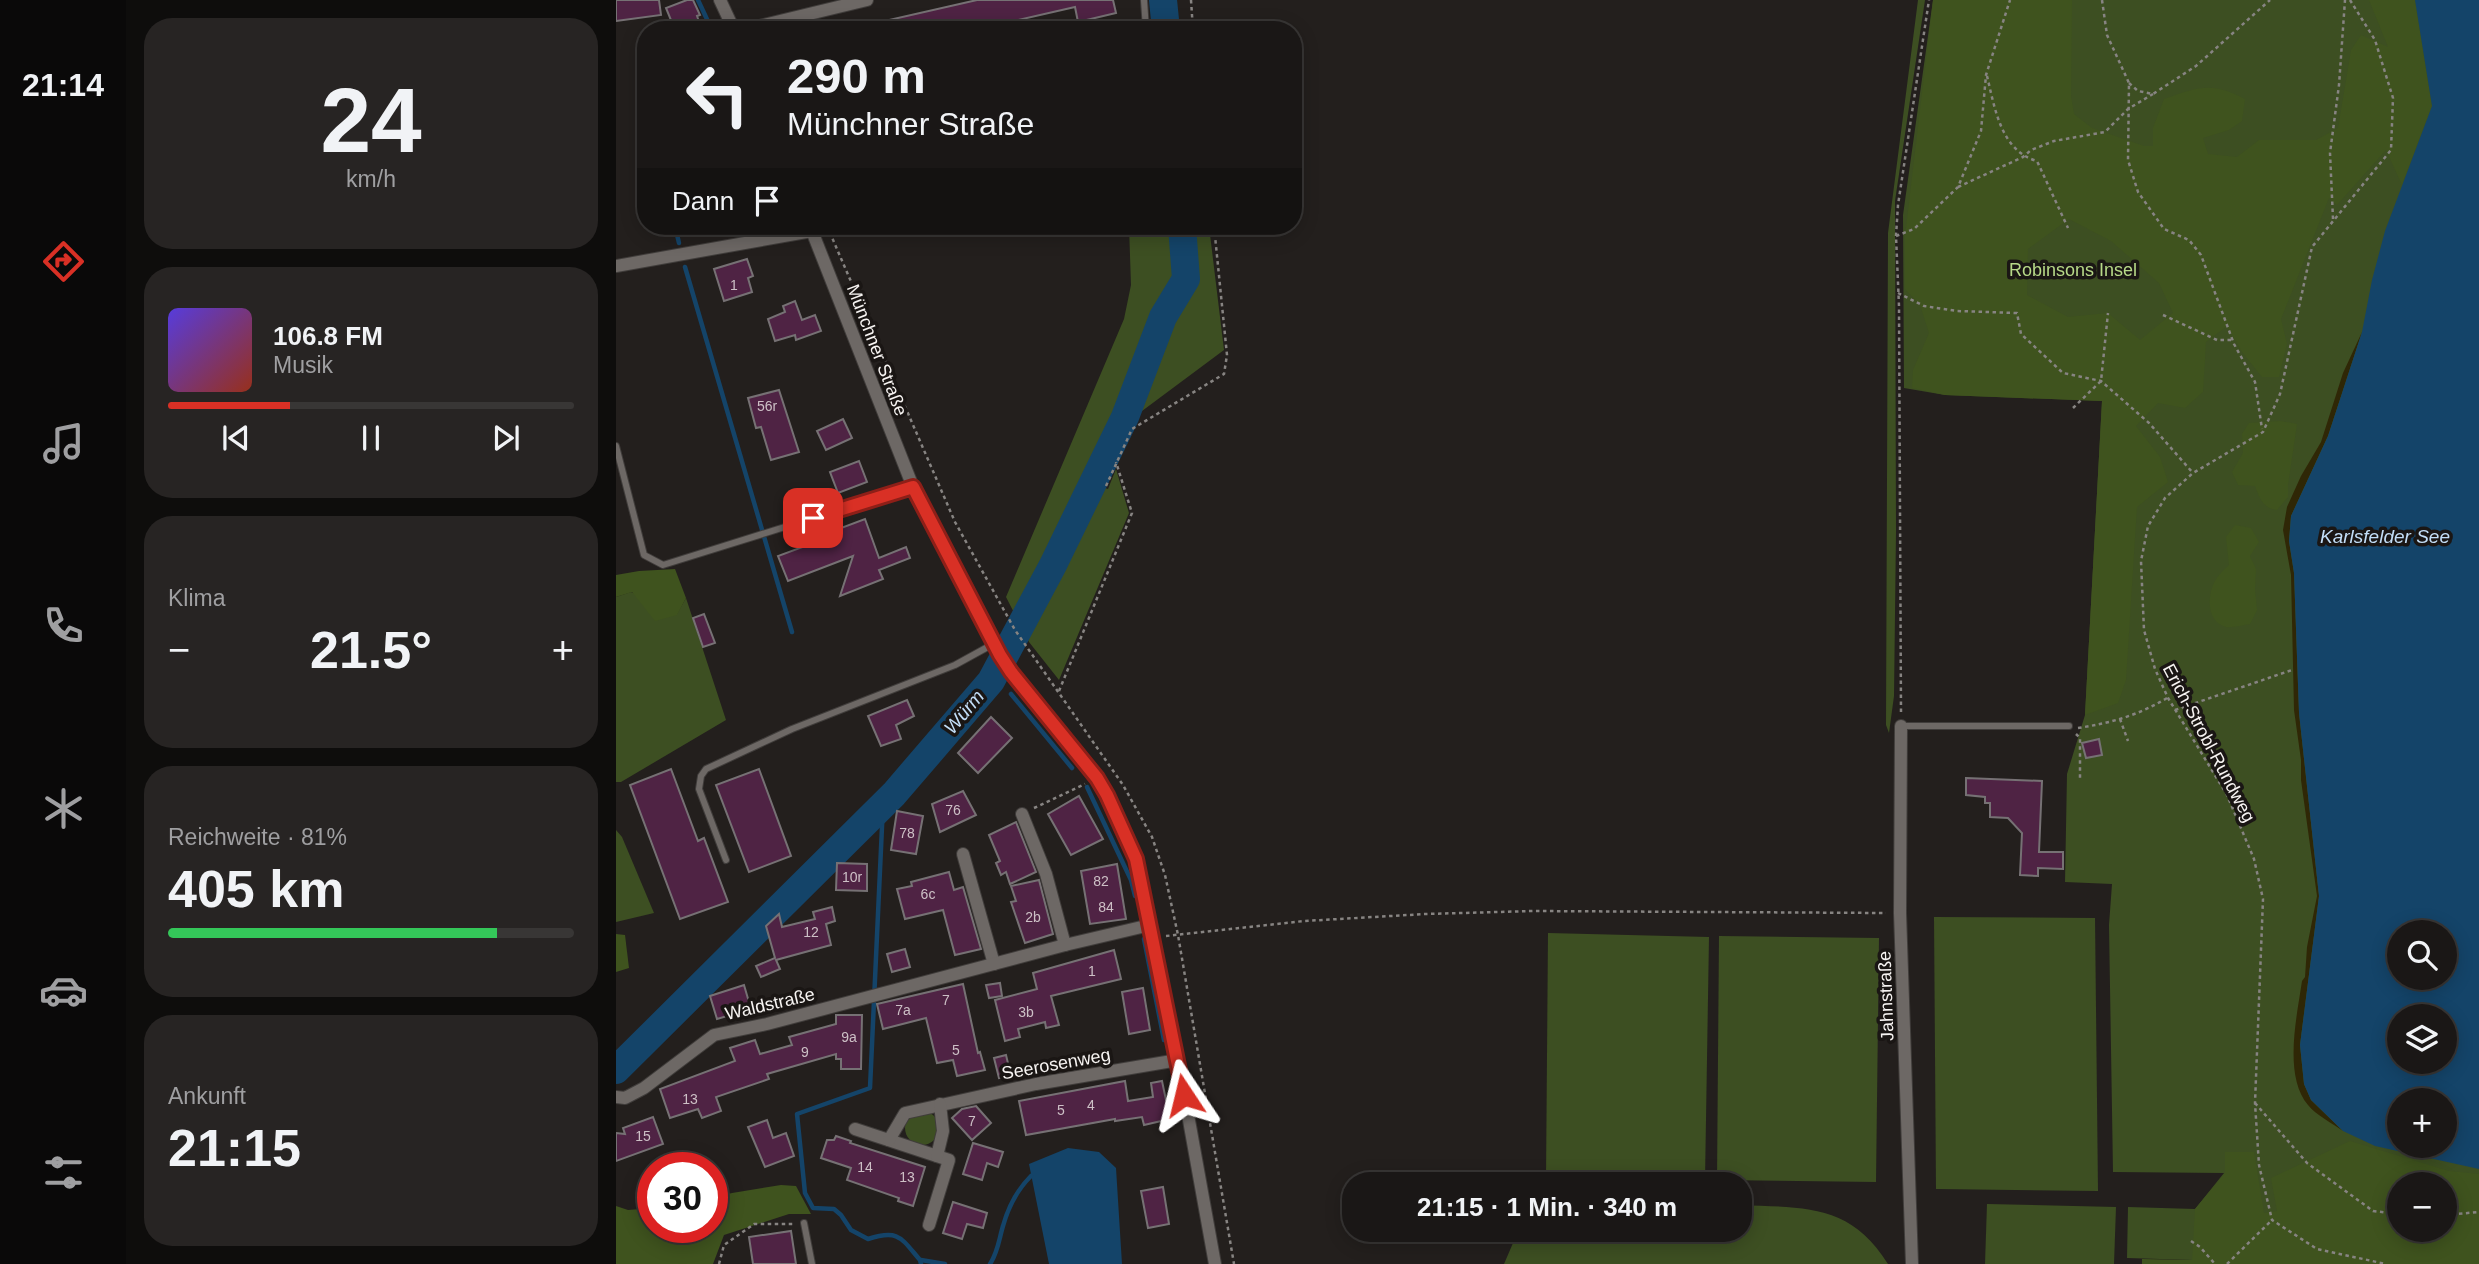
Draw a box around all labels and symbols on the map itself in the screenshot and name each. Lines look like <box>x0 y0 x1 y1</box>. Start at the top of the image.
park label: Robinsons Insel <box>2009 260 2137 280</box>
house number: 1 <box>730 277 738 293</box>
street label: Münchner Straße <box>843 282 911 418</box>
house number: 56r <box>757 398 777 414</box>
pin <box>783 488 843 548</box>
water label: Karlsfelder See <box>2320 526 2450 547</box>
street label: Erich-Strobl-Rundweg <box>2159 661 2259 825</box>
water label: Würm <box>940 686 988 738</box>
house number: 76 <box>945 802 961 818</box>
house number: 78 <box>899 825 915 841</box>
house number: 10r <box>842 869 862 885</box>
house number: 82 <box>1093 873 1109 889</box>
house number: 6c <box>921 886 935 902</box>
house number: 84 <box>1098 899 1114 915</box>
house number: 2b <box>1025 909 1041 925</box>
house number: 12 <box>803 924 819 940</box>
street label: Jahnstraße <box>1874 951 1898 1041</box>
house number: 1 <box>1088 963 1096 979</box>
street label: Waldstraße <box>723 984 817 1024</box>
house number: 7 <box>942 992 950 1008</box>
house number: 7a <box>895 1002 911 1018</box>
house number: 3b <box>1018 1004 1034 1020</box>
house number: 9a <box>841 1029 857 1045</box>
house number: 5 <box>952 1042 960 1058</box>
house number: 9 <box>801 1044 809 1060</box>
street label: Seerosenweg <box>1000 1045 1112 1083</box>
position arrow <box>1147 1058 1221 1132</box>
house number: 13 <box>682 1091 698 1107</box>
house number: 4 <box>1087 1097 1095 1113</box>
house number: 5 <box>1057 1102 1065 1118</box>
house number: 7 <box>968 1113 976 1129</box>
house number: 15 <box>635 1128 651 1144</box>
speed limit sign: 30 <box>637 1152 728 1243</box>
house number: 14 <box>857 1159 873 1175</box>
house number: 13 <box>899 1169 915 1185</box>

